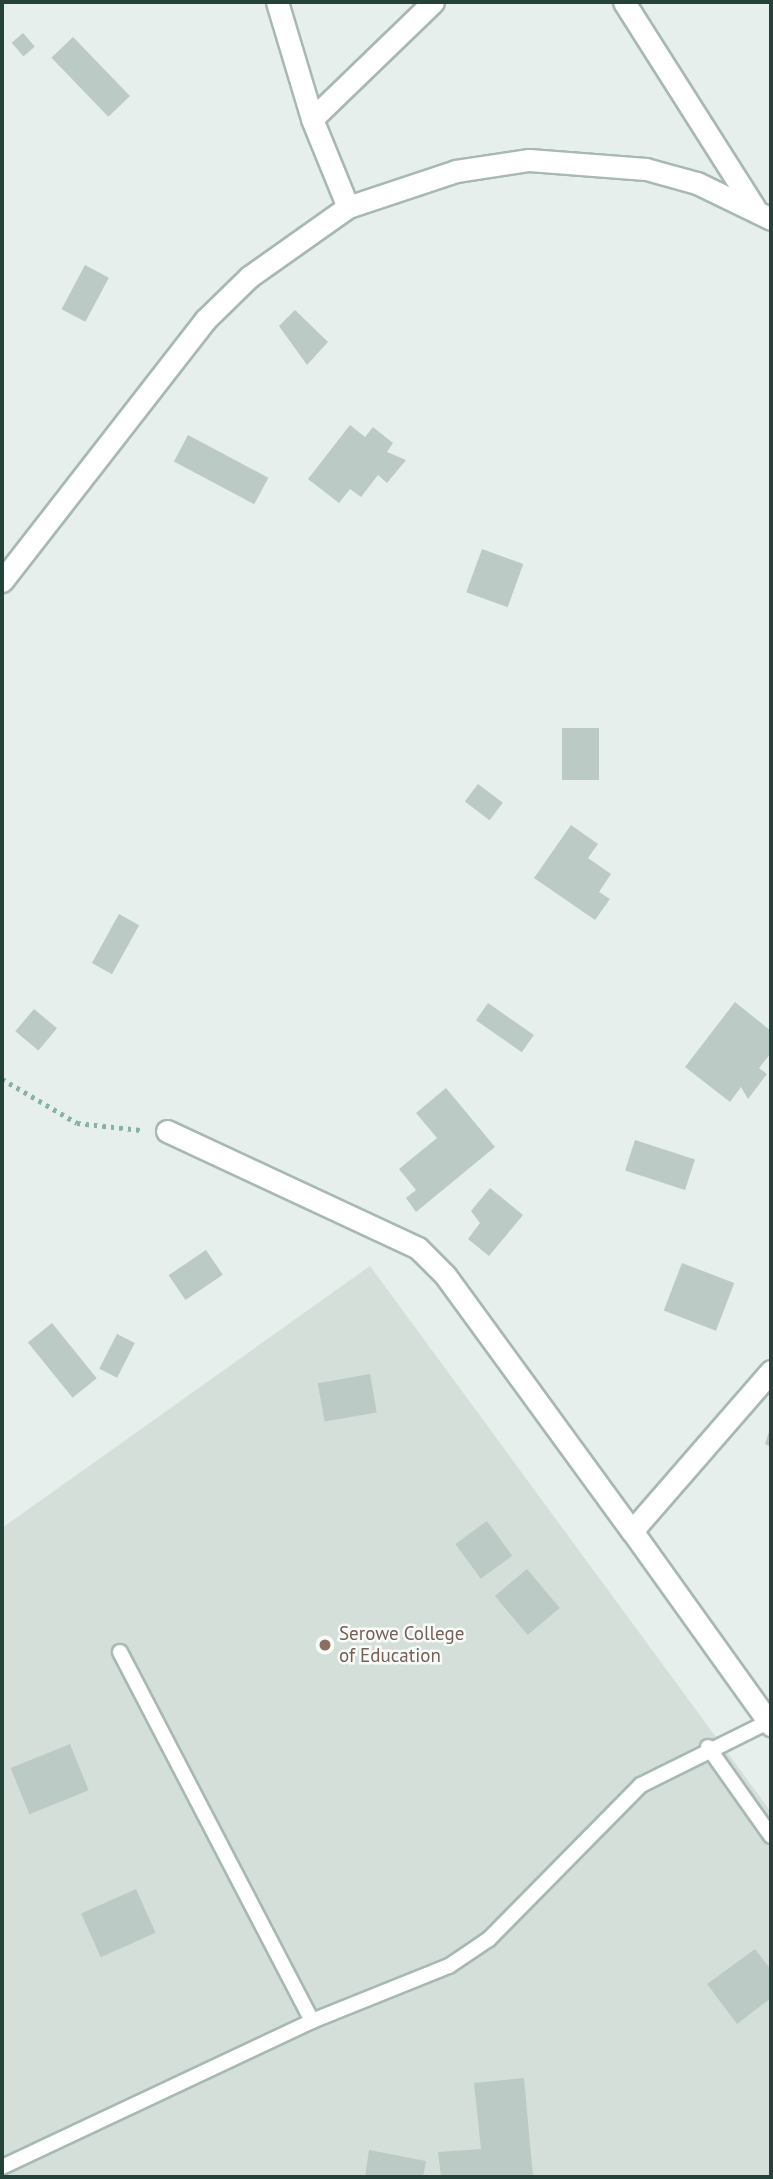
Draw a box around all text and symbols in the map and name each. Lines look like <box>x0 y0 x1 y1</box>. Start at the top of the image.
place label: Serowe College of Education <box>339 1623 464 1667</box>
marker: Serowe College of Education <box>317 1637 333 1653</box>

